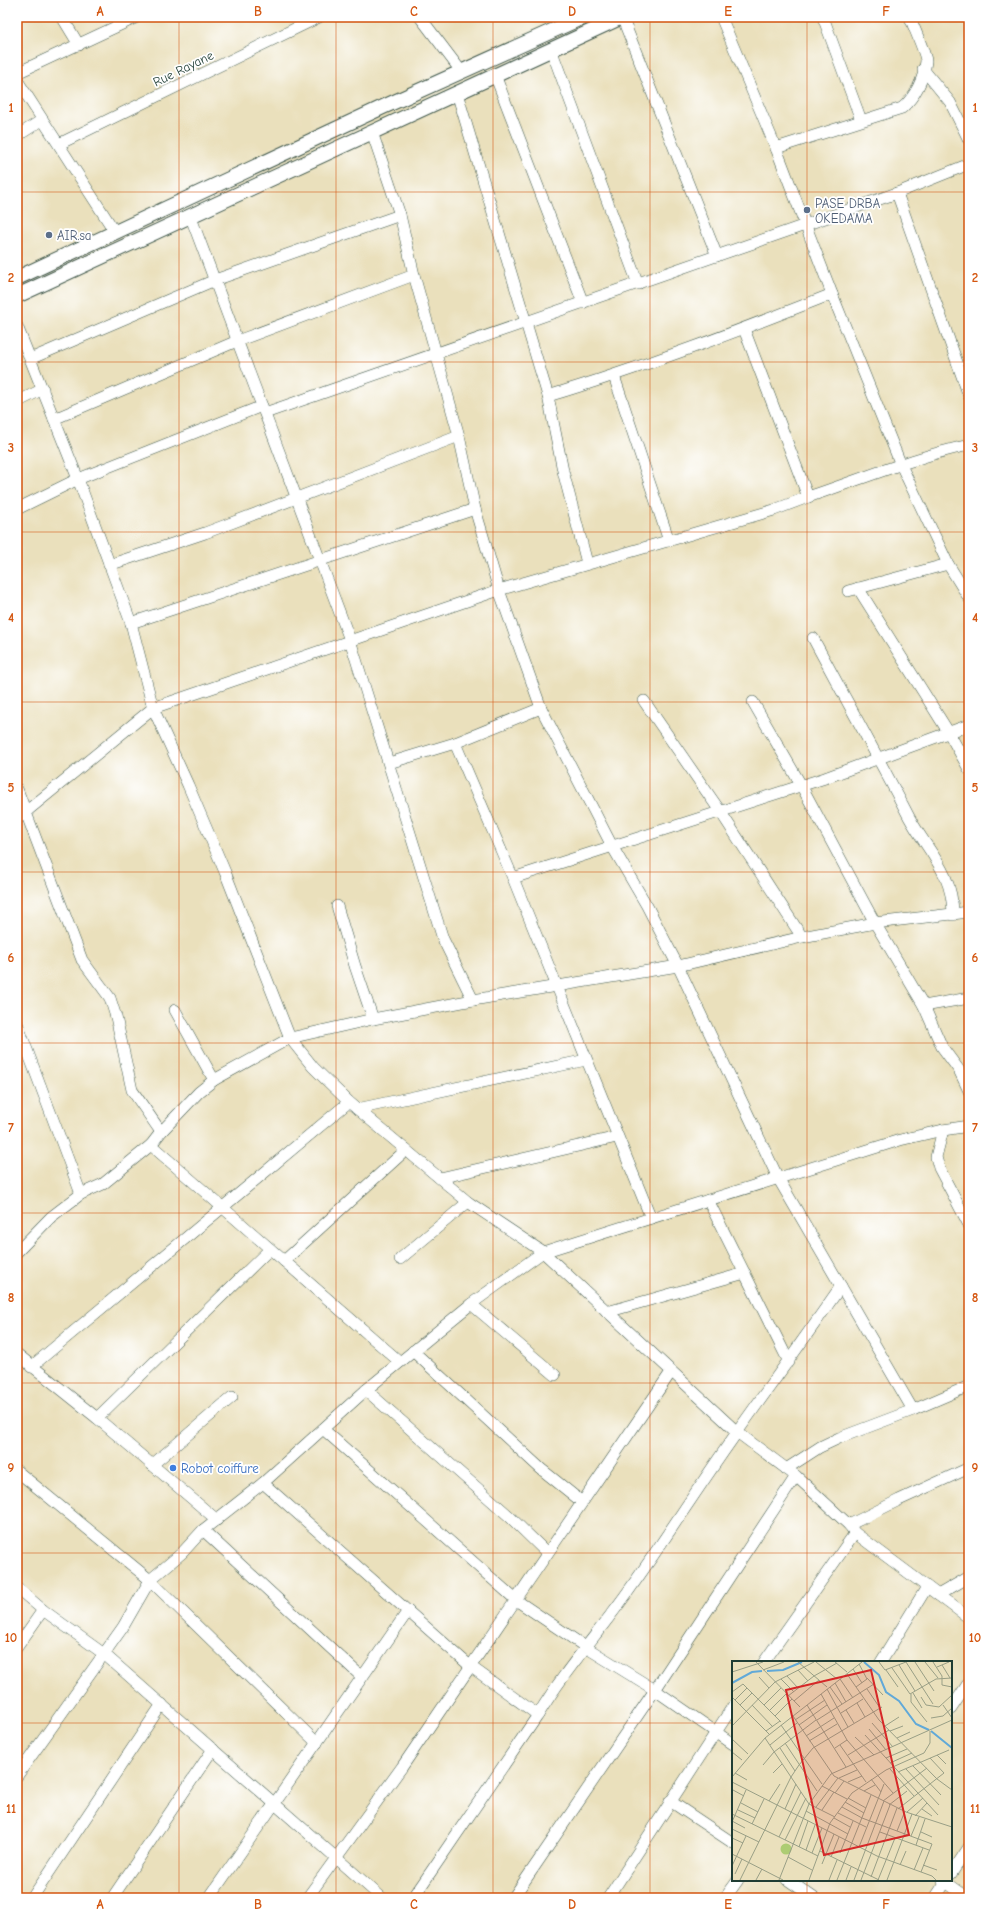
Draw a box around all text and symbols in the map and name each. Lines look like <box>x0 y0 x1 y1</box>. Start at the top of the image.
text: A <box>96 4 104 19</box>
text: B <box>254 4 262 19</box>
text: C <box>410 4 418 19</box>
text: D <box>568 4 576 19</box>
text: E <box>724 4 732 19</box>
text: F <box>882 4 890 19</box>
street label: Rue Rayane <box>150 47 216 90</box>
text: 1 <box>8 100 14 115</box>
text: 1 <box>972 100 978 115</box>
place label: PASE DRBA OKEDAMA <box>815 196 881 226</box>
marker: PASE DRBA OKEDAMA <box>802 205 812 215</box>
place label: AIR.sa <box>57 228 91 243</box>
marker: AIR.sa <box>44 230 54 240</box>
text: 2 <box>8 270 14 285</box>
text: 2 <box>972 270 978 285</box>
text: 3 <box>8 440 14 455</box>
text: 3 <box>972 440 978 455</box>
text: 4 <box>8 610 14 625</box>
text: 4 <box>972 610 978 625</box>
text: 5 <box>8 780 15 795</box>
text: 5 <box>972 780 979 795</box>
text: 6 <box>8 950 15 965</box>
text: 6 <box>972 950 979 965</box>
text: 7 <box>8 1120 14 1135</box>
text: 7 <box>972 1120 978 1135</box>
text: 8 <box>8 1290 14 1305</box>
text: 8 <box>972 1290 978 1305</box>
text: 9 <box>8 1460 15 1475</box>
text: 9 <box>972 1460 979 1475</box>
place label: Robot coiffure <box>181 1461 259 1476</box>
marker: Robot coiffure <box>168 1463 178 1473</box>
text: 10 <box>5 1630 17 1645</box>
text: 10 <box>969 1630 981 1645</box>
inset map <box>732 1661 952 1881</box>
text: 11 <box>6 1801 16 1816</box>
text: 11 <box>970 1801 980 1816</box>
text: A <box>96 1897 104 1912</box>
text: B <box>254 1897 262 1912</box>
text: C <box>410 1897 418 1912</box>
text: D <box>568 1897 576 1912</box>
text: E <box>724 1897 732 1912</box>
text: F <box>882 1897 890 1912</box>

